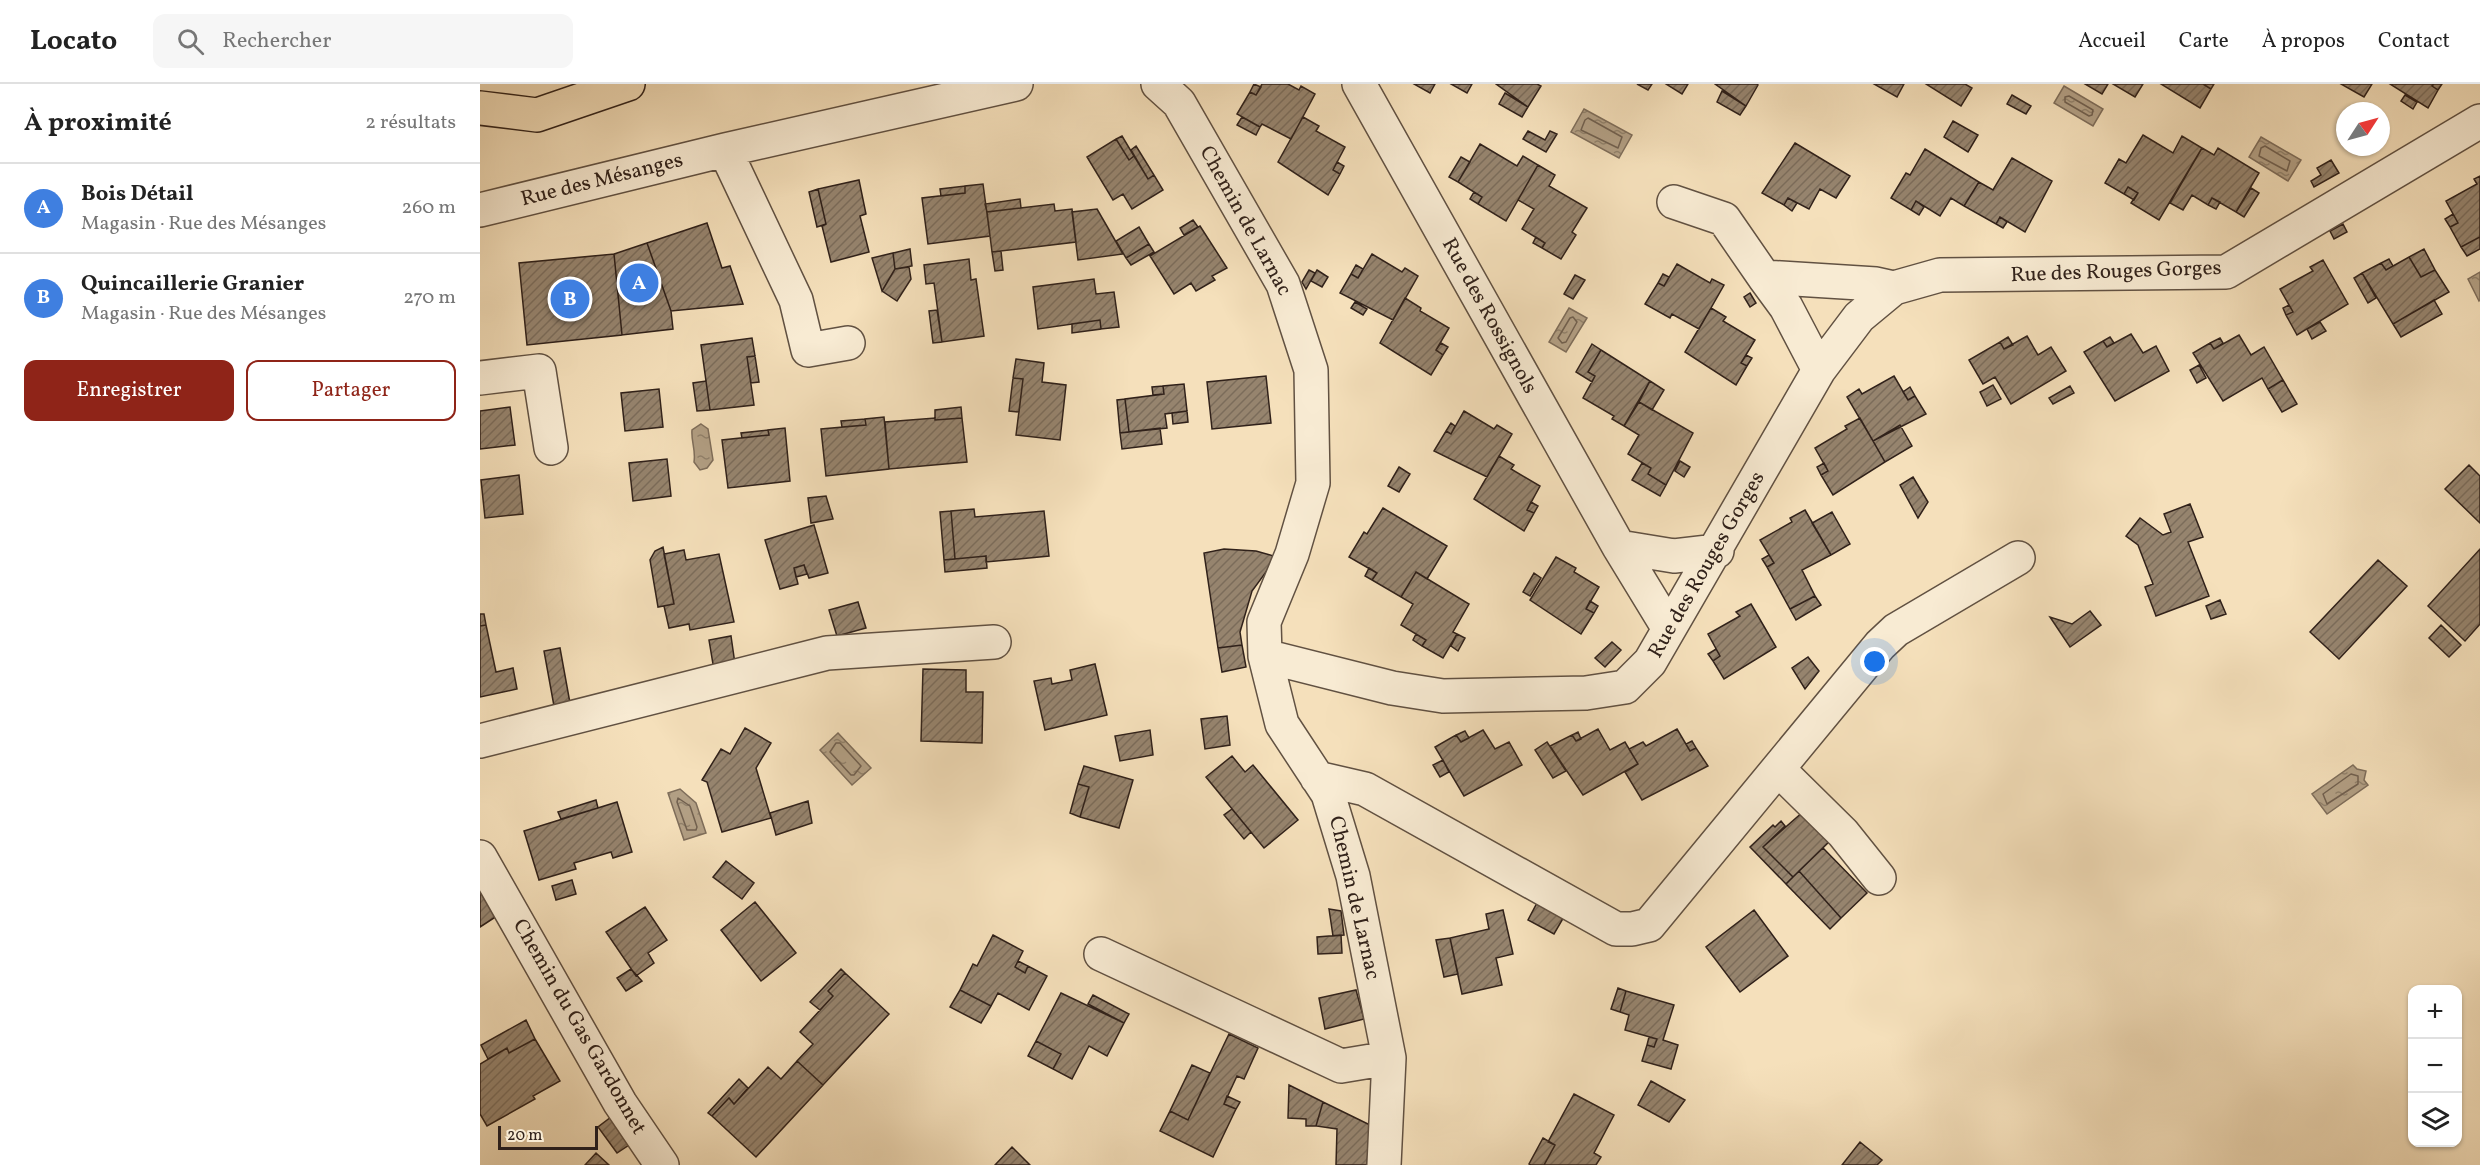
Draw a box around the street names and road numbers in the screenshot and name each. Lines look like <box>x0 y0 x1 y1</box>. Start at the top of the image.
street label: Chemin de Larnac <box>1192 141 1298 301</box>
street label: Rue des Mésanges <box>518 146 686 214</box>
street label: Rue des Rossignols <box>1434 233 1544 399</box>
street label: Rue des Rouges Gorges <box>2010 254 2222 290</box>
street label: Rue des Rouges Gorges <box>1642 466 1772 664</box>
street label: Chemin de Larnac <box>1321 813 1387 983</box>
street label: Chemin du Gas Gardonnet <box>505 914 653 1140</box>

